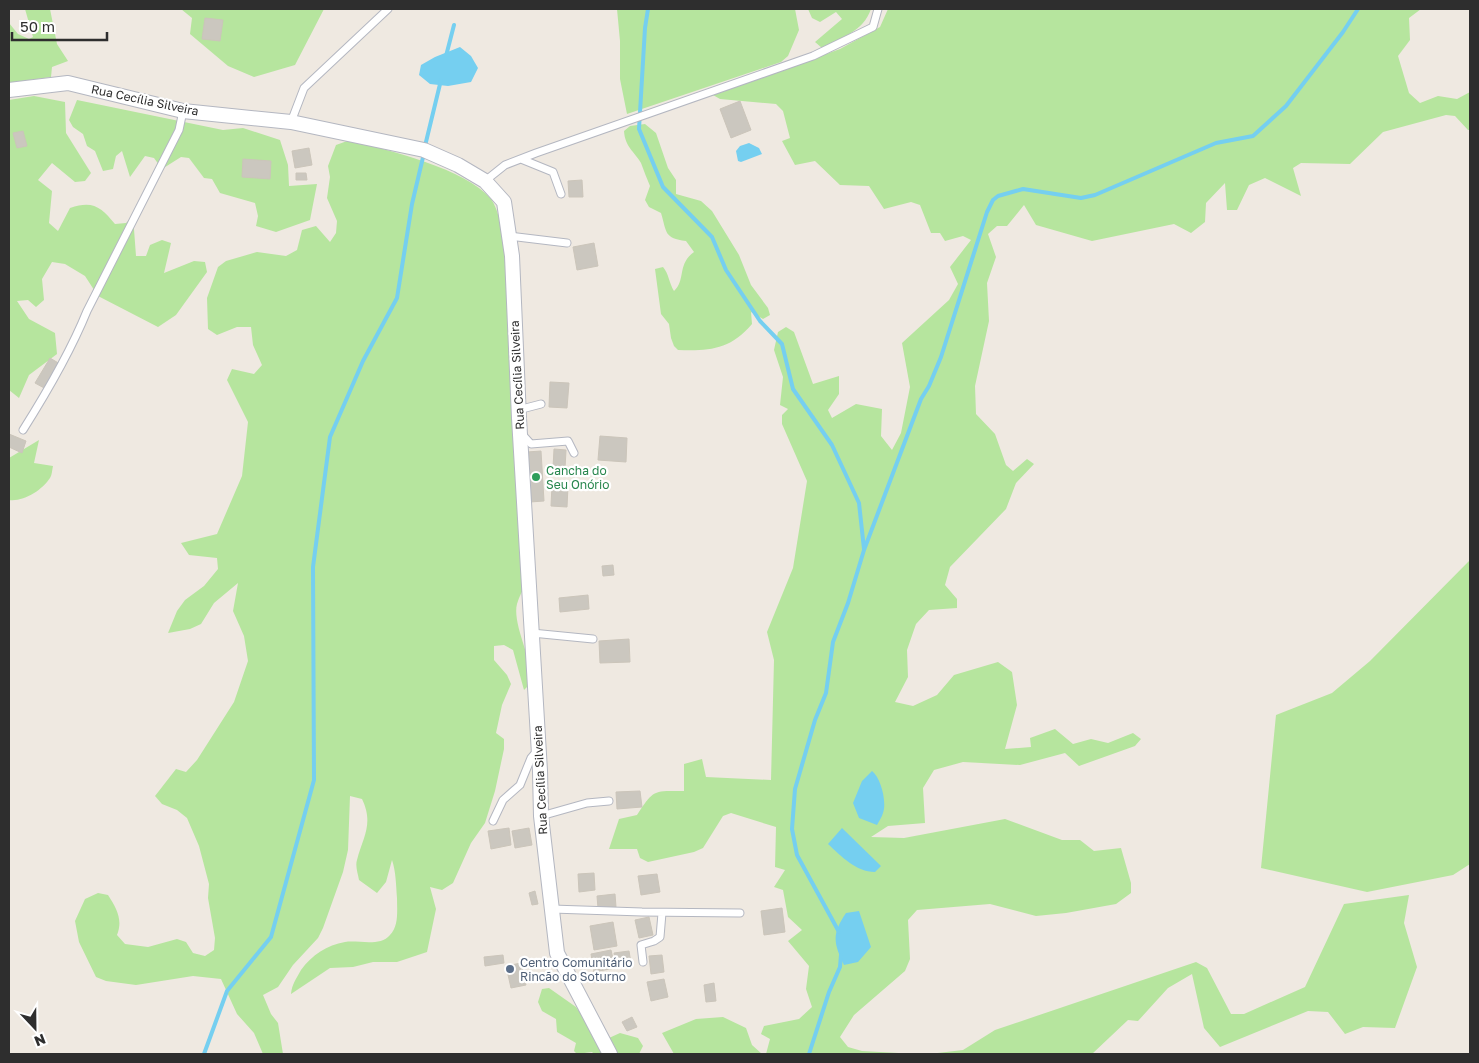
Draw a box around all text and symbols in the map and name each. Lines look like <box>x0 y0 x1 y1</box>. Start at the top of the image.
scale bar <box>12 10 108 42</box>
text: 50 m <box>20 17 55 35</box>
street label: Rua Cecília Silveira <box>90 81 200 119</box>
street label: Rua Cecília Silveira <box>507 320 527 430</box>
place label: Cancha do Seu Onório <box>546 463 609 492</box>
marker: Cancha do Seu Onório <box>530 471 542 483</box>
street label: Rua Cecília Silveira <box>530 725 550 835</box>
place label: Centro Comunitário Rincão do Soturno <box>520 955 632 984</box>
marker: Centro Comunitário Rincão do Soturno <box>504 963 516 975</box>
north arrow <box>10 1003 60 1053</box>
text: N <box>32 1031 48 1050</box>

